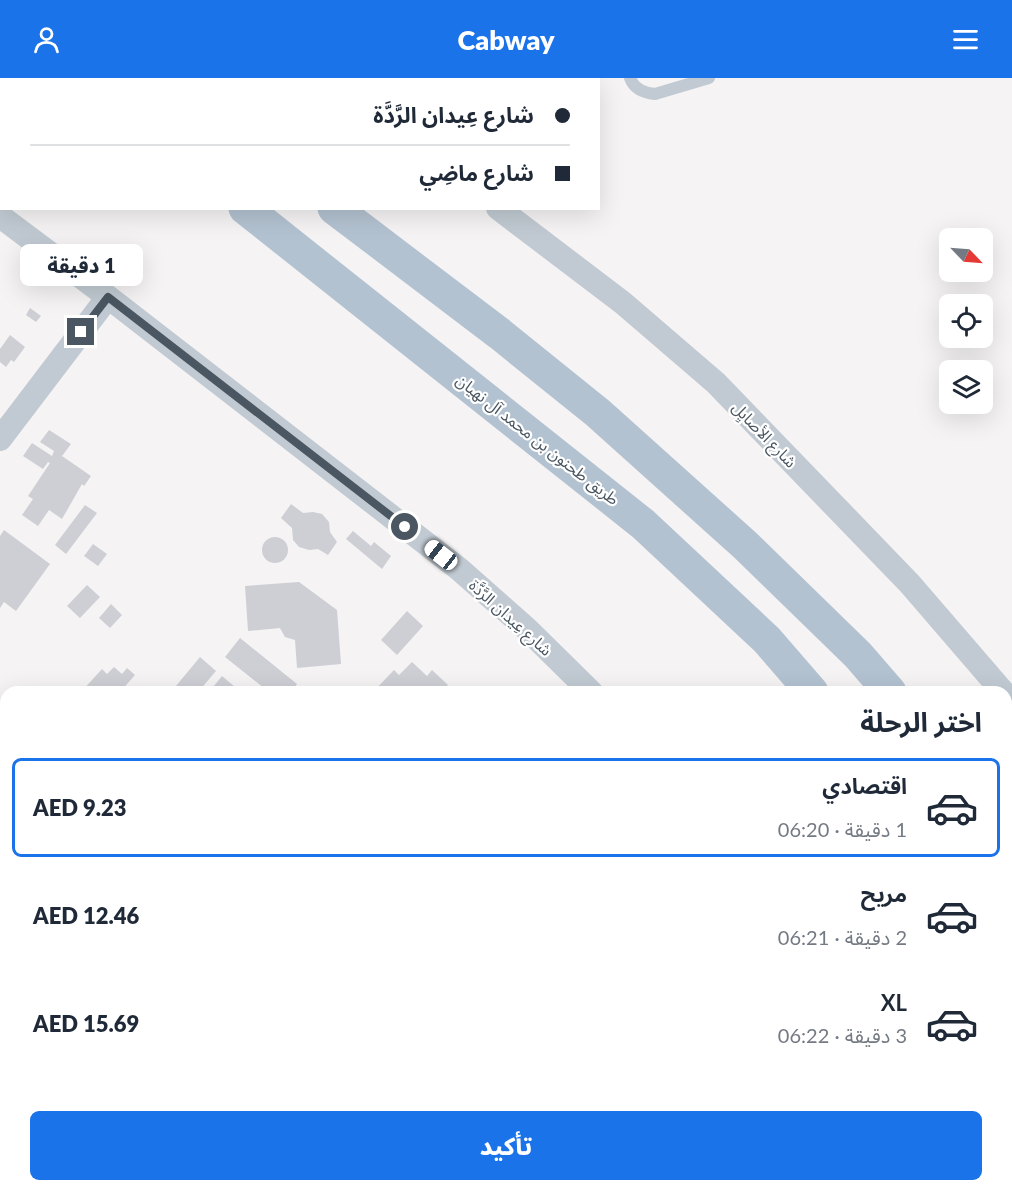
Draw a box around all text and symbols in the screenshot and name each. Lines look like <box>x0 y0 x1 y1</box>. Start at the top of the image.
icon: person <box>30 23 63 56</box>
text: Cabway <box>458 23 554 56</box>
icon: menu <box>949 23 982 56</box>
text: شارع عِيدان الرَّدَّة <box>373 101 534 128</box>
text: شارع ماضِي <box>419 159 534 186</box>
north arrow <box>939 228 993 282</box>
map controls <box>939 228 993 414</box>
callout: 1 دقيقة <box>20 245 142 287</box>
text: 1 دقيقة <box>47 253 116 277</box>
button: locate <box>939 294 993 348</box>
route end <box>67 318 94 345</box>
button: layers <box>939 360 993 414</box>
street label: طريق طحنون بن محمد آل نهيان <box>452 370 623 510</box>
street label: شارع الأصايِل <box>726 397 801 474</box>
route start <box>391 513 418 540</box>
car <box>421 537 461 573</box>
street label: شارع عِيدان الرَّدَّة <box>463 575 556 662</box>
text: اختر الرحلة <box>860 705 982 738</box>
text: اقتصادي <box>822 772 907 799</box>
icon: car <box>925 781 979 835</box>
text: AED 9.23 <box>33 794 127 821</box>
text: 1 دقيقة · 06:20 <box>778 817 907 841</box>
text: مريح <box>861 880 907 907</box>
icon: car <box>925 889 979 943</box>
text: AED 12.46 <box>33 902 139 929</box>
text: 2 دقيقة · 06:21 <box>778 925 907 949</box>
text: XL <box>881 989 907 1016</box>
icon: car <box>925 997 979 1051</box>
text: AED 15.69 <box>33 1010 139 1037</box>
text: 3 دقيقة · 06:22 <box>778 1023 907 1047</box>
button: تأكيد <box>30 1111 982 1180</box>

